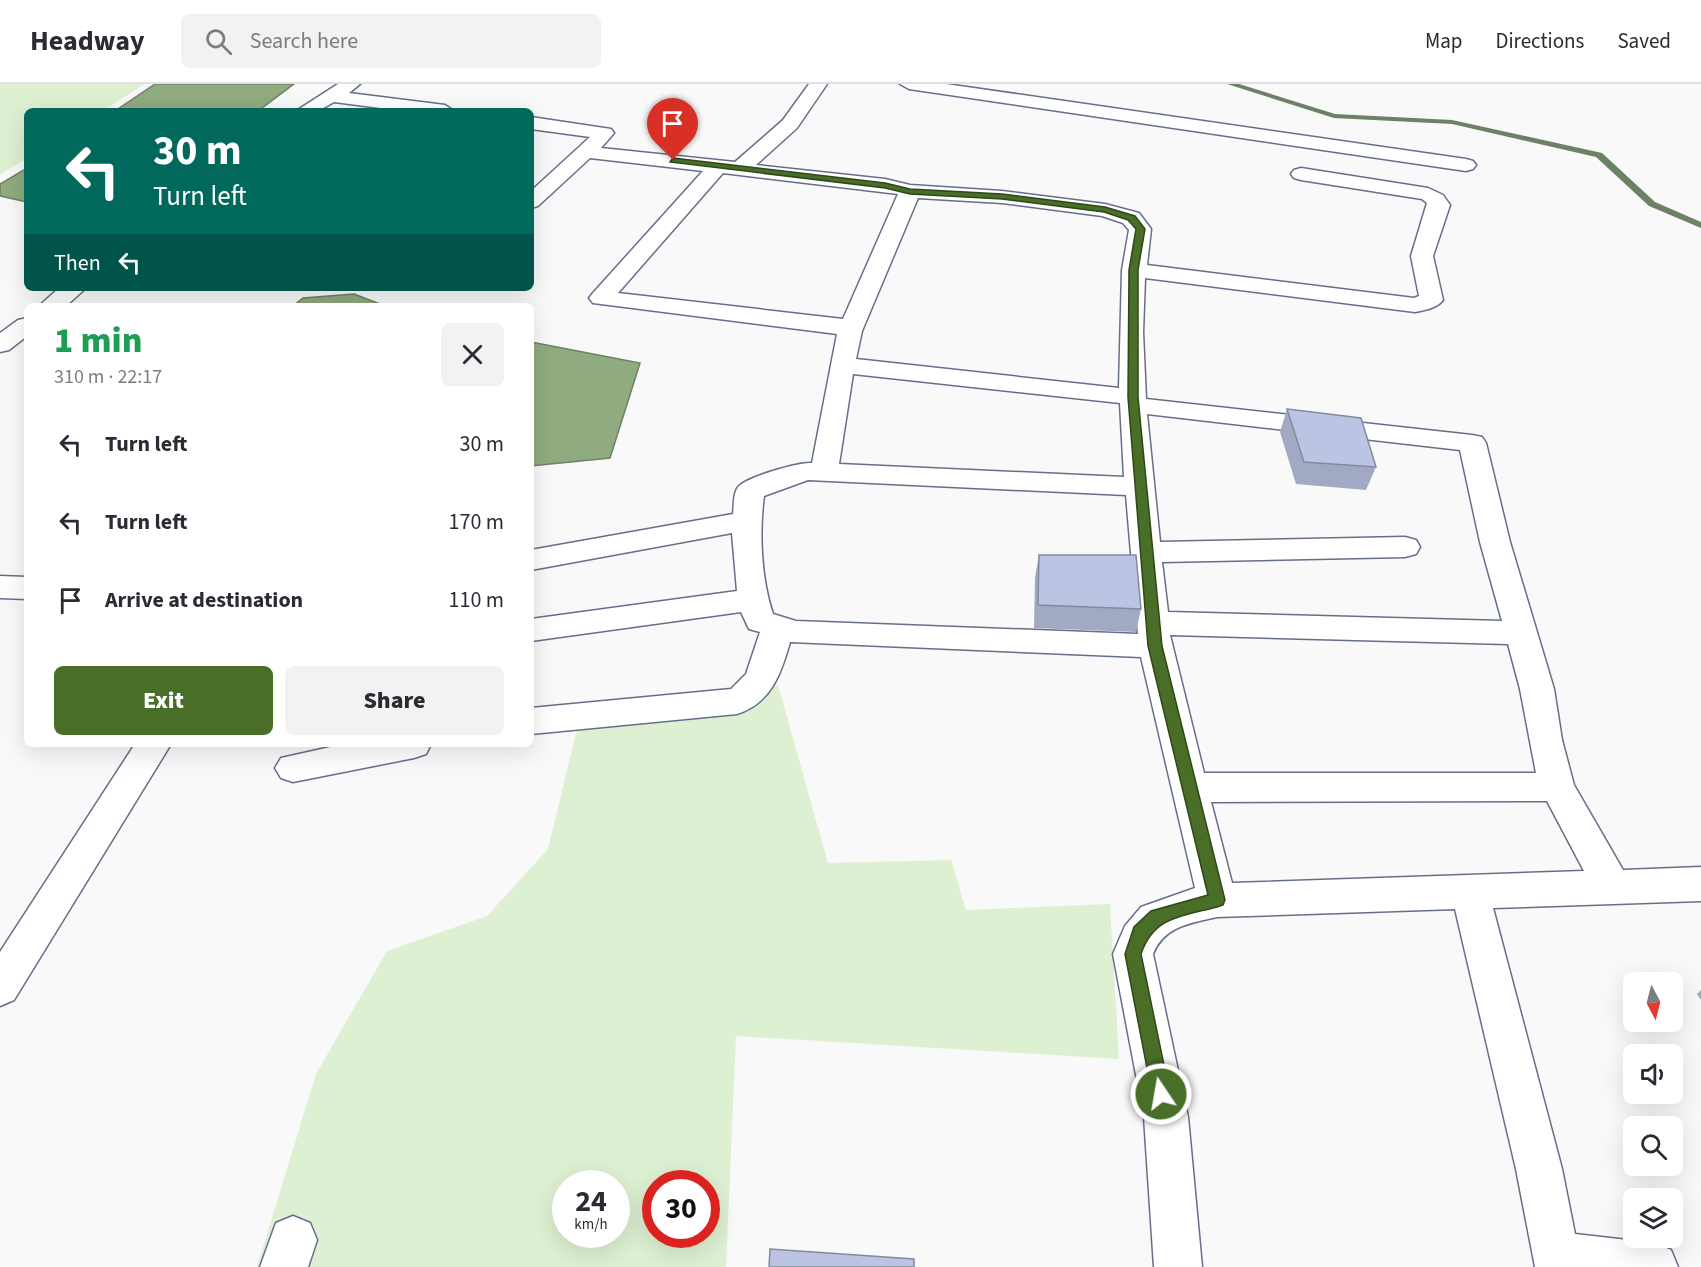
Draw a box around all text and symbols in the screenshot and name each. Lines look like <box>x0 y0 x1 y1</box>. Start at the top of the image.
search box <box>181 14 601 68</box>
text: Headway <box>30 21 145 61</box>
icon: search <box>202 25 235 58</box>
text: Search here <box>250 25 358 57</box>
text: Map <box>1425 26 1463 56</box>
text: Directions <box>1496 26 1584 56</box>
text: Saved <box>1617 26 1671 56</box>
pin <box>647 98 698 160</box>
icon: arrive <box>656 107 689 140</box>
text: 30 m <box>153 121 242 181</box>
icon: left <box>54 132 132 210</box>
text: Turn left <box>153 177 247 216</box>
icon: left <box>113 246 146 279</box>
text: Then <box>54 247 101 279</box>
text: 1 min <box>54 315 142 366</box>
button: close <box>441 323 504 386</box>
text: 310 m · 22:17 <box>54 363 162 391</box>
icon: left <box>54 428 87 461</box>
text: Turn left <box>105 428 187 460</box>
text: 30 m <box>459 428 504 460</box>
icon: left <box>54 506 87 539</box>
text: Turn left <box>105 506 187 538</box>
text: 170 m <box>449 506 504 538</box>
icon: arrive <box>54 584 87 617</box>
text: Arrive at destination <box>105 584 303 616</box>
text: 110 m <box>449 584 504 616</box>
button: Exit <box>54 666 273 735</box>
button: Share <box>285 666 504 735</box>
north arrow <box>1623 972 1683 1032</box>
map controls <box>1623 972 1683 1248</box>
button: sound <box>1623 1044 1683 1104</box>
position arrow <box>1129 1062 1193 1126</box>
button: search <box>1623 1116 1683 1176</box>
speed limit sign: 30 <box>642 1170 720 1248</box>
text: 24 <box>575 1180 607 1223</box>
button: layers <box>1623 1188 1683 1248</box>
text: km/h <box>574 1214 608 1235</box>

